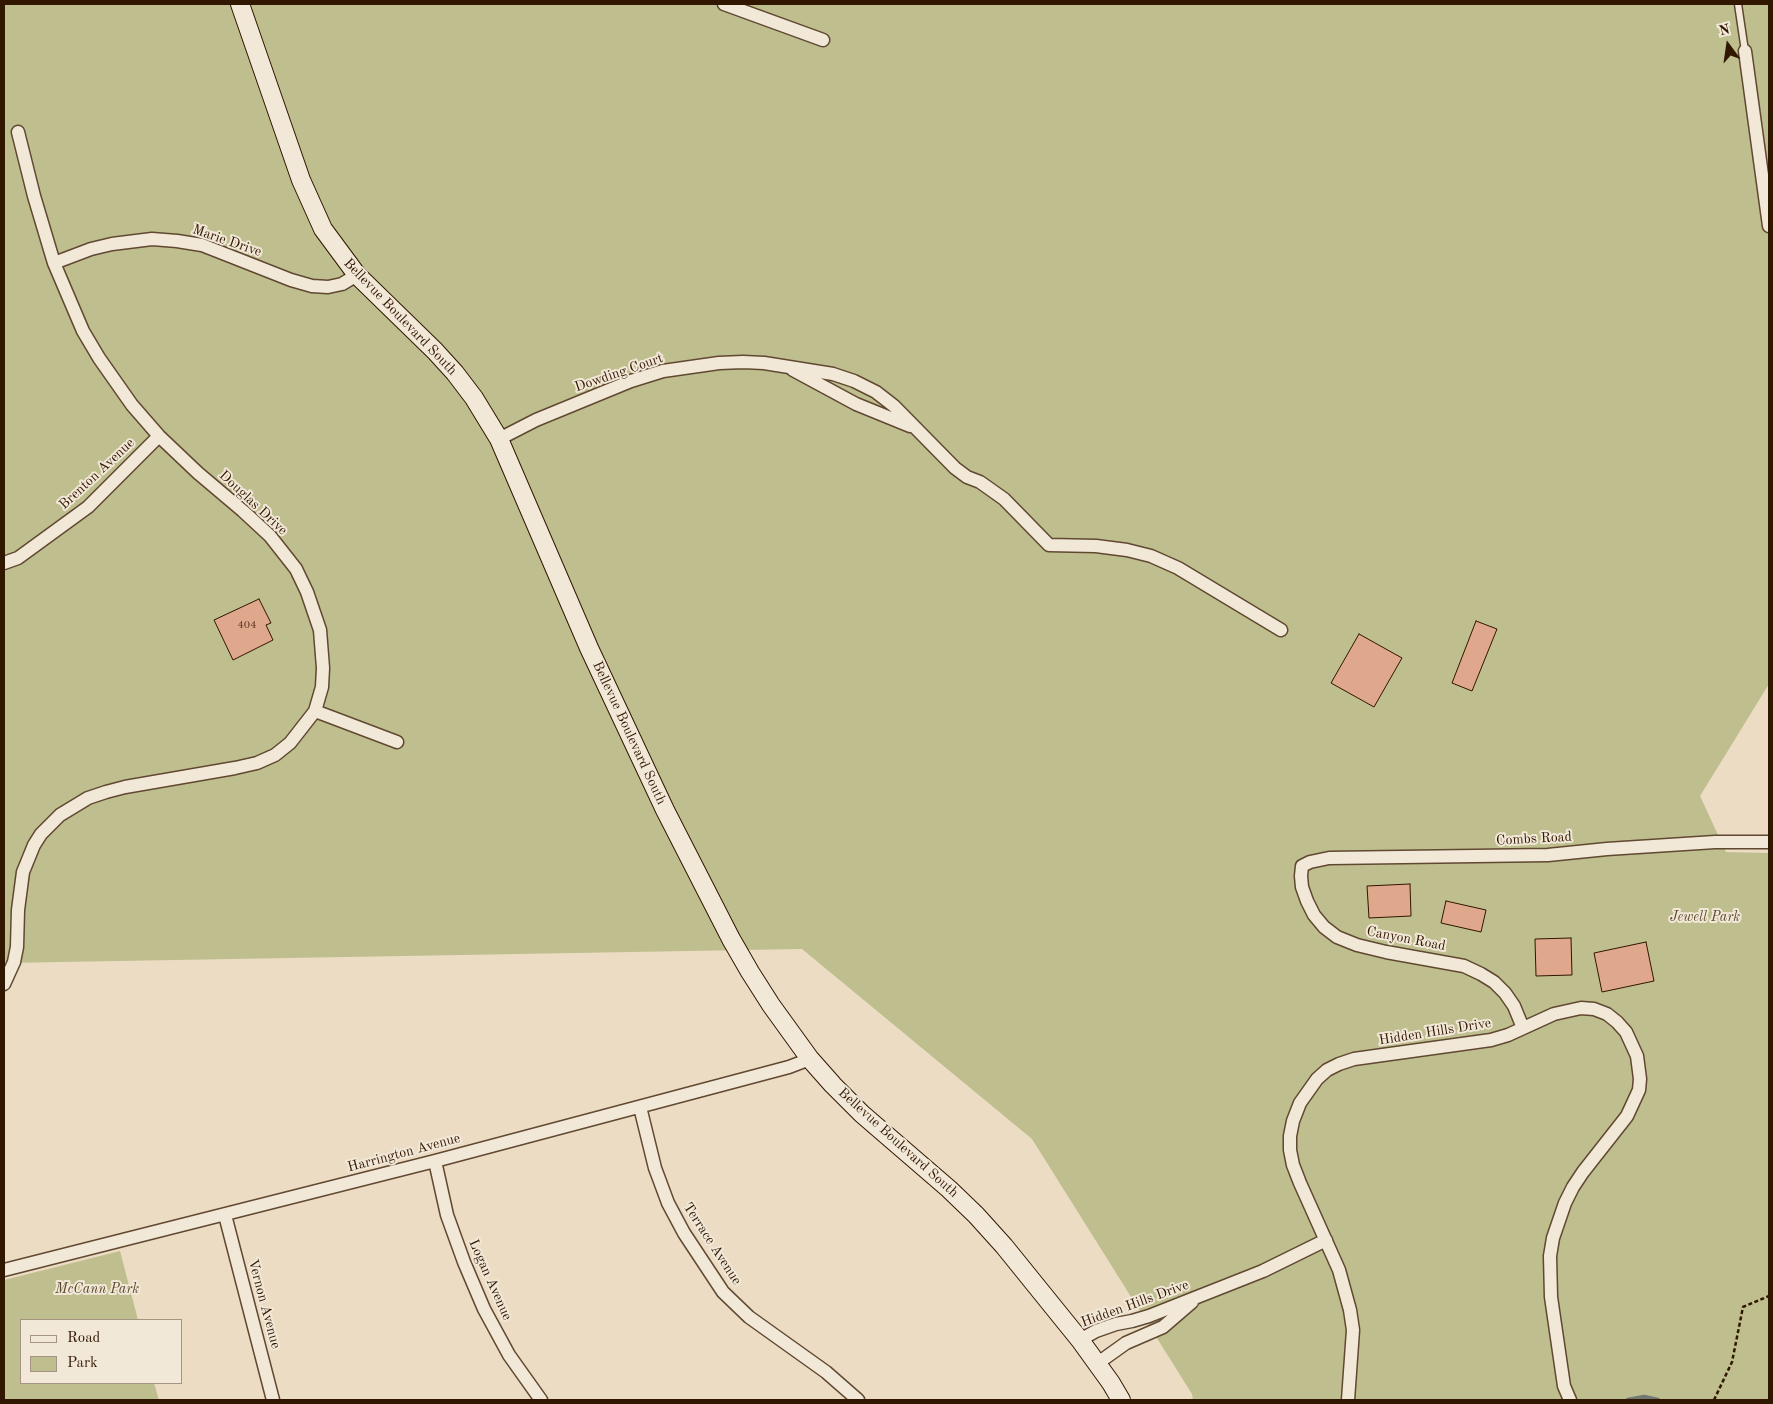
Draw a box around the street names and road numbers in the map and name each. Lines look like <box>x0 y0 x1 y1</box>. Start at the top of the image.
street label: Marie Drive <box>190 221 264 261</box>
street label: Bellevue Boulevard South <box>340 255 460 379</box>
street label: Dowding Court <box>573 350 665 396</box>
street label: Brenton Avenue <box>56 435 138 513</box>
street label: Douglas Drive <box>215 467 291 539</box>
street label: Bellevue Boulevard South <box>588 659 670 807</box>
street label: Combs Road <box>1496 829 1572 849</box>
street label: Canyon Road <box>1365 923 1447 955</box>
street label: Hidden Hills Drive <box>1378 1015 1492 1049</box>
street label: Bellevue Boulevard South <box>834 1085 962 1201</box>
street label: Harrington Avenue <box>346 1130 462 1176</box>
street label: Terrace Avenue <box>679 1200 745 1288</box>
street label: Logan Avenue <box>465 1237 515 1323</box>
street label: Vernon Avenue <box>244 1257 284 1351</box>
street label: Hidden Hills Drive <box>1079 1277 1191 1331</box>

